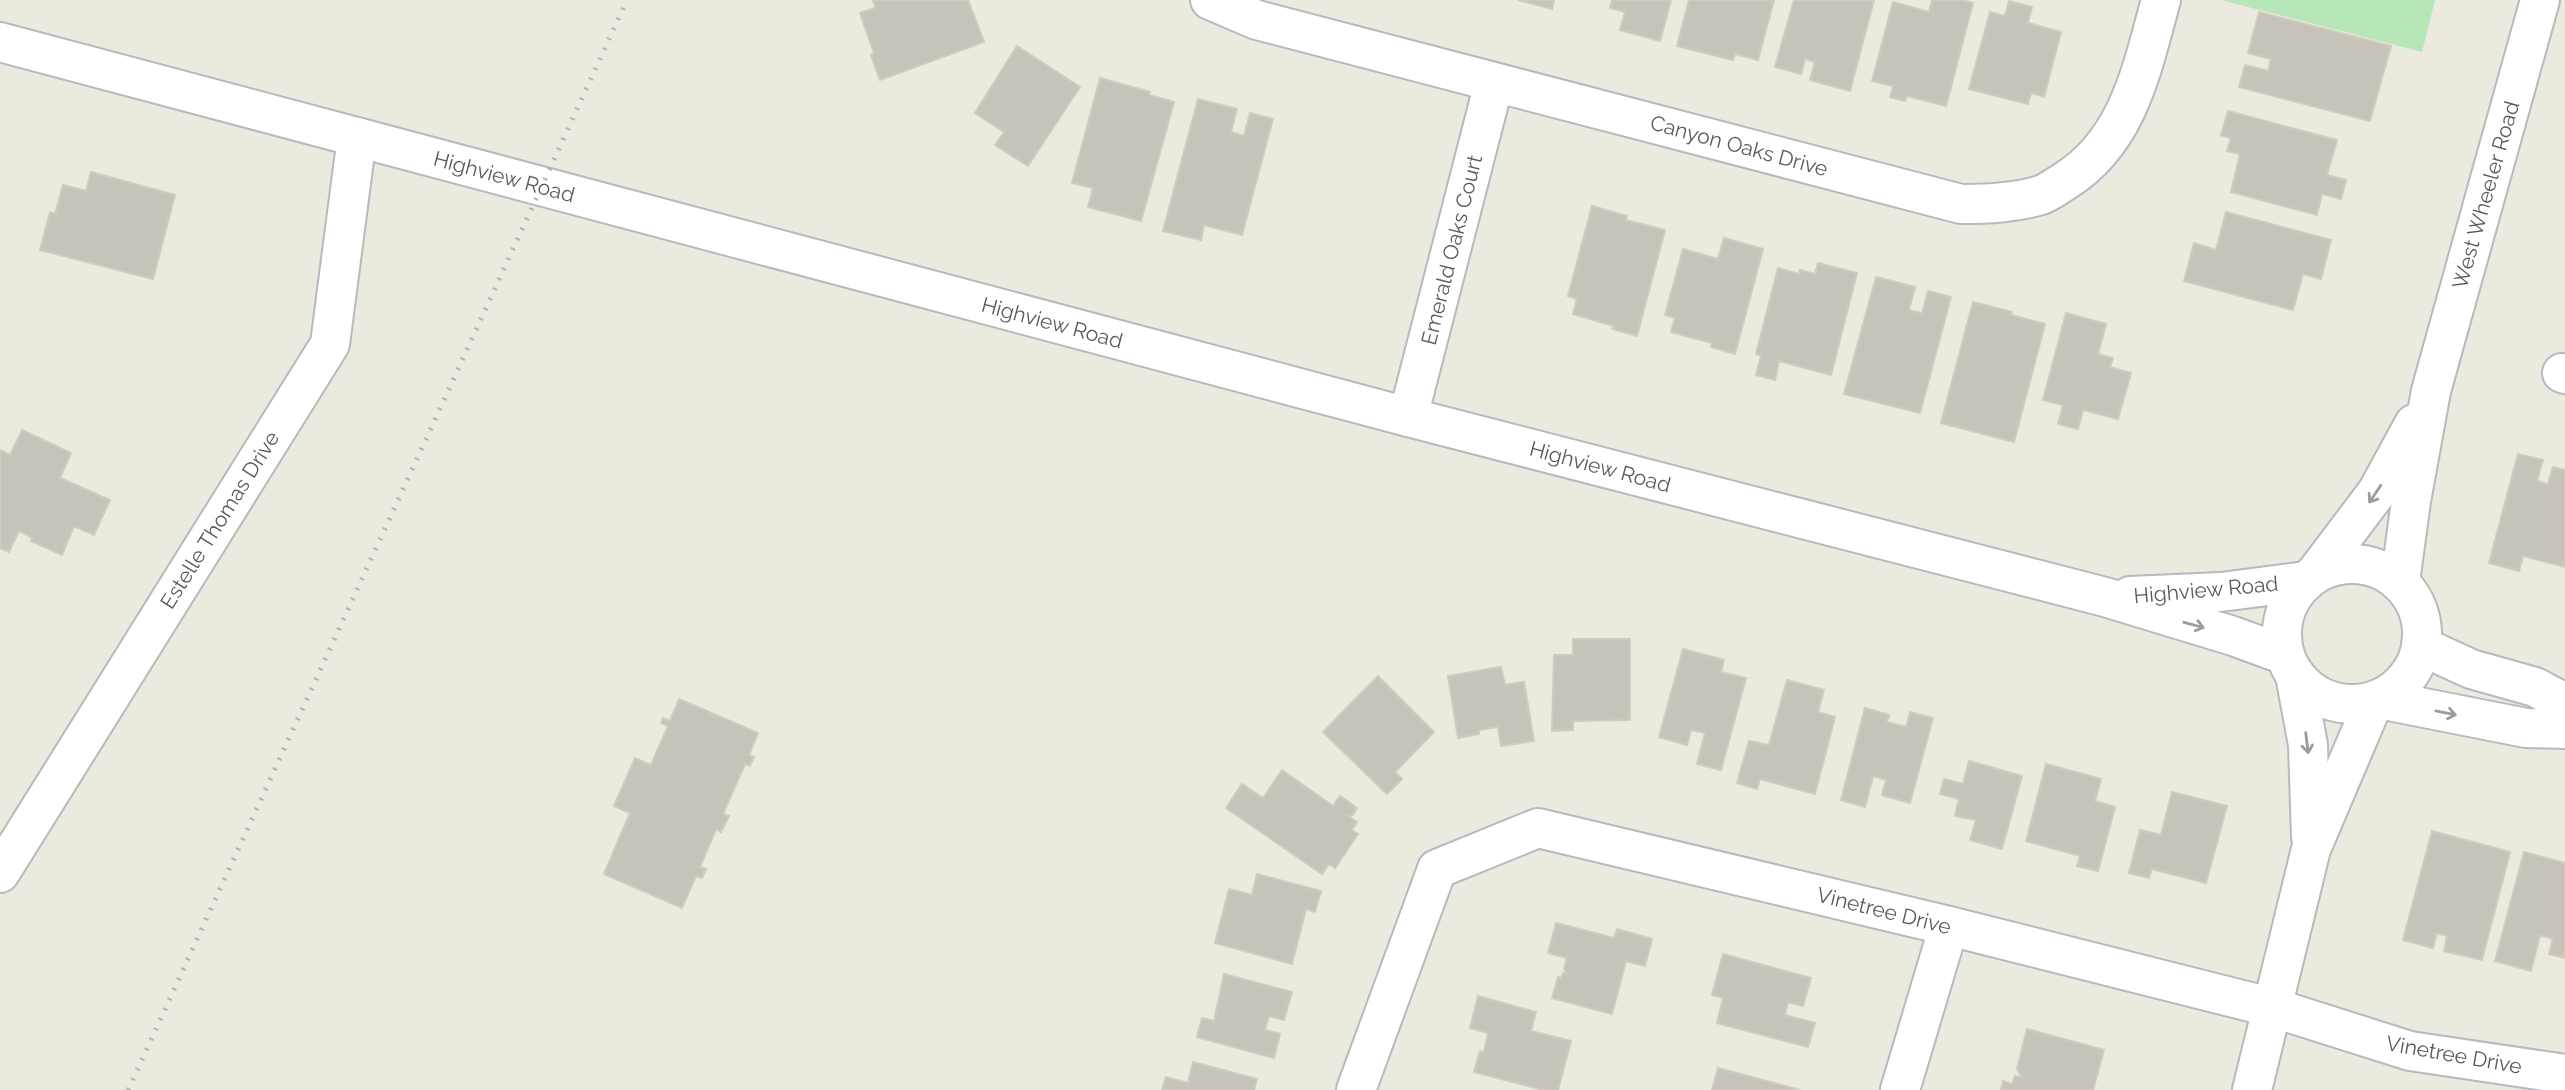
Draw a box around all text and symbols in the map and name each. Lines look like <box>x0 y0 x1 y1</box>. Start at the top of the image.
street label: West Wheeler Road <box>2447 98 2524 292</box>
street label: Canyon Oaks Drive <box>1648 110 1831 181</box>
street label: Highview Road <box>431 146 577 207</box>
street label: Emerald Oaks Court <box>1416 152 1487 347</box>
street label: Highview Road <box>979 292 1125 353</box>
street label: Estelle Thomas Drive <box>155 426 284 613</box>
street label: Highview Road <box>1527 436 1673 497</box>
one-way arrow <box>2368 483 2382 503</box>
street label: Highview Road <box>2133 571 2279 608</box>
one-way arrow <box>2182 619 2205 632</box>
one-way arrow <box>2434 706 2457 720</box>
one-way arrow <box>2300 731 2313 754</box>
street label: Vinetree Drive <box>1814 882 1954 939</box>
street label: Vinetree Drive <box>2384 1030 2524 1079</box>

